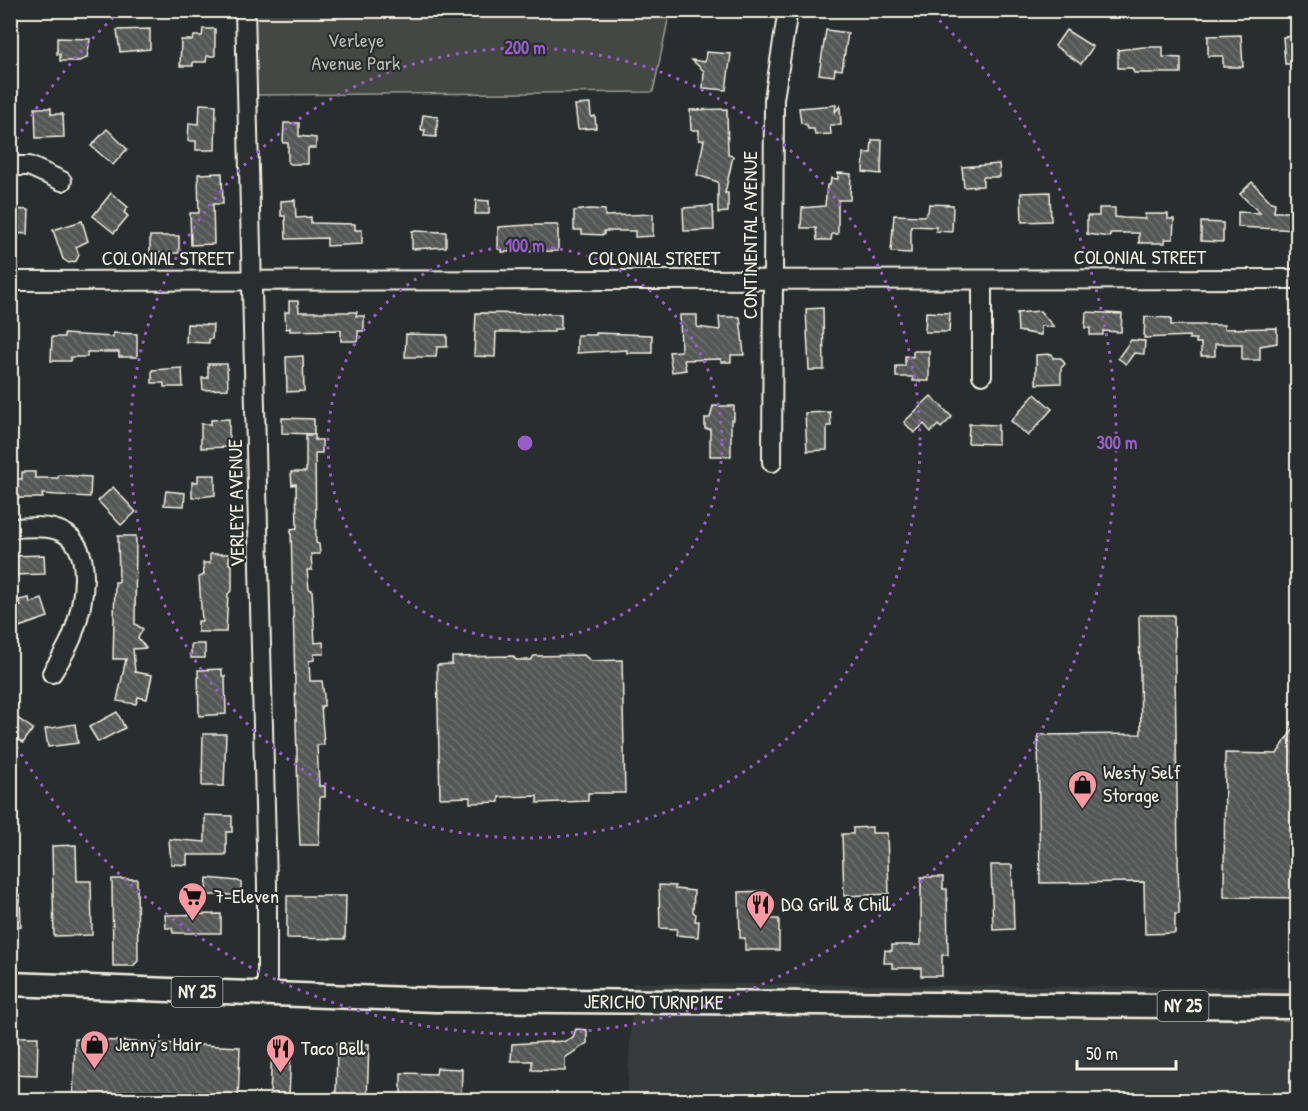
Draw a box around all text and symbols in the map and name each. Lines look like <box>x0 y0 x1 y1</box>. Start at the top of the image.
park label: Verleye Avenue Park <box>312 26 400 76</box>
text: 200 m <box>505 35 545 60</box>
street label: CONTINENTAL AVENUE <box>736 151 763 319</box>
text: 100 m <box>505 233 545 258</box>
street label: COLONIAL STREET <box>1074 243 1207 270</box>
street label: COLONIAL STREET <box>102 244 235 271</box>
street label: COLONIAL STREET <box>588 244 721 271</box>
text: 300 m <box>1097 430 1137 455</box>
centre of rings <box>515 433 535 453</box>
street label: VERLEYE AVENUE <box>221 439 250 567</box>
place label: Westy Self Storage <box>1103 758 1181 808</box>
shop icon: Westy Self Storage <box>1066 768 1098 810</box>
supermarket icon: 7-Eleven <box>177 880 209 922</box>
place label: 7-Eleven <box>214 882 279 909</box>
restaurant icon: DQ Grill & Chill <box>744 888 776 930</box>
place label: DQ Grill & Chill <box>781 890 891 917</box>
road number: NY 25 <box>172 977 222 1007</box>
street label: JERICHO TURNPIKE <box>584 987 724 1015</box>
road number: NY 25 <box>1158 991 1208 1021</box>
shop icon: Jenny's Hair <box>78 1028 110 1070</box>
place label: Jenny's Hair <box>115 1030 202 1057</box>
restaurant icon: Taco Bell <box>264 1032 296 1074</box>
scale bar <box>1077 1033 1176 1071</box>
place label: Taco Bell <box>301 1034 366 1061</box>
text: 50 m <box>1086 1041 1118 1066</box>

